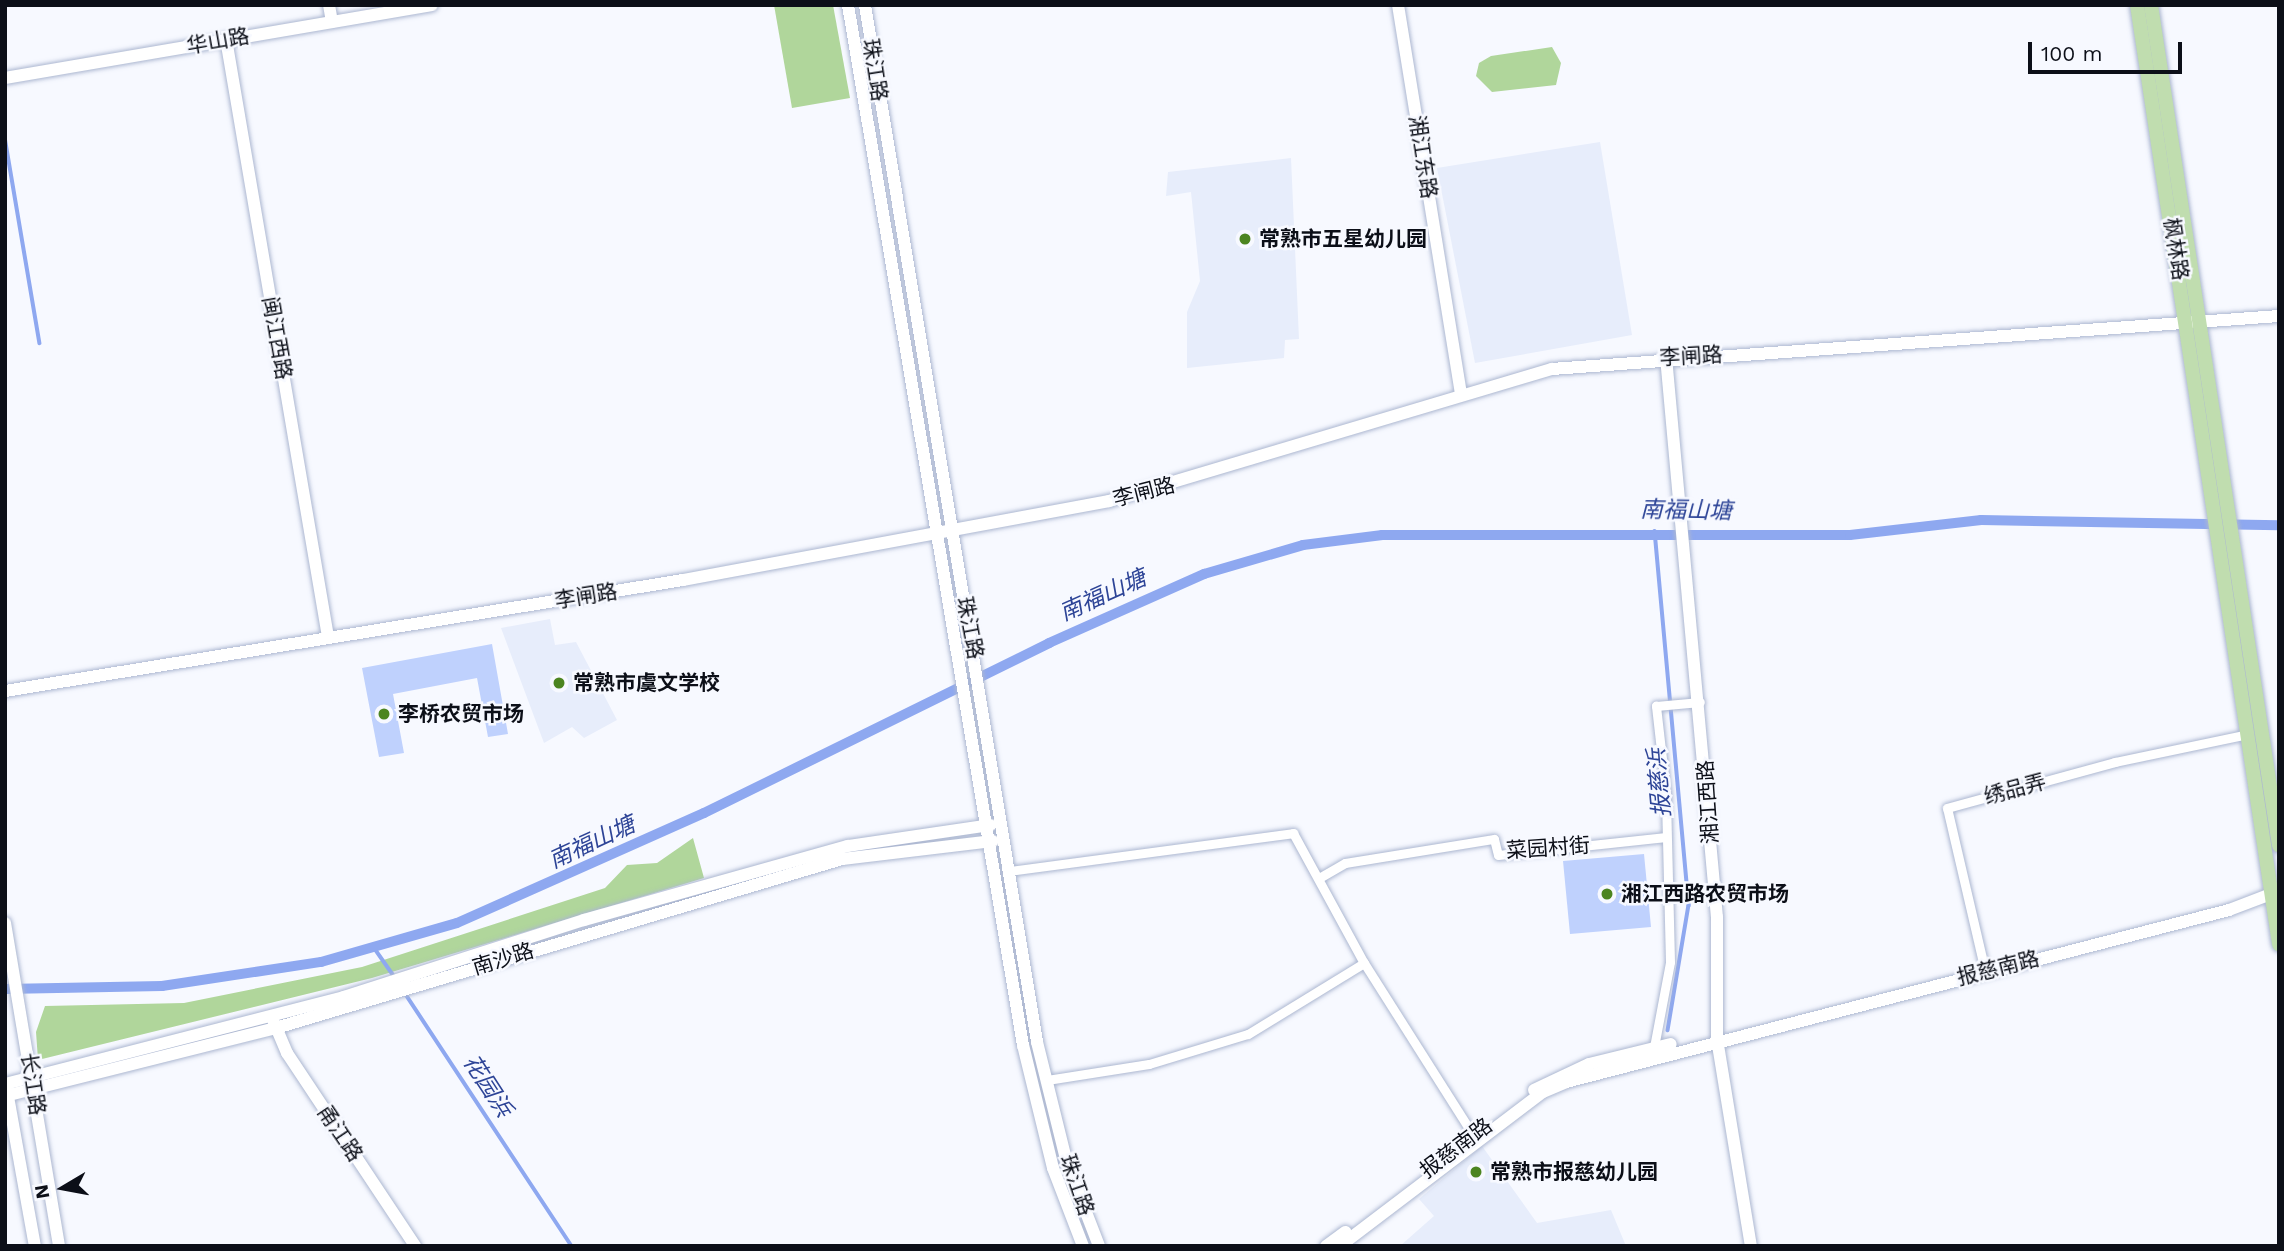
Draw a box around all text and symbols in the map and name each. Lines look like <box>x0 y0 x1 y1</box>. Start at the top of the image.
street label: 华山路 <box>185 23 251 59</box>
scale bar <box>2032 28 2186 72</box>
street label: 珠江路 <box>858 37 892 103</box>
text: 100 m <box>2041 41 2103 66</box>
street label: 湘江东路 <box>1404 114 1442 200</box>
street label: 枫林路 <box>2159 216 2193 282</box>
place label: 常熟市五星幼儿园 <box>1259 226 1427 252</box>
marker: 常熟市五星幼儿园 <box>1237 231 1253 247</box>
street label: 闽江西路 <box>257 294 297 382</box>
street label: 李闸路 <box>1659 342 1723 370</box>
street label: 李闸路 <box>1110 472 1178 512</box>
water label: 南福山塘 <box>1640 496 1732 526</box>
water label: 南福山塘 <box>1055 565 1151 627</box>
street label: 李闸路 <box>553 579 619 613</box>
street label: 珠江路 <box>952 595 988 661</box>
place label: 常熟市虞文学校 <box>573 670 720 696</box>
marker: 常熟市虞文学校 <box>551 675 567 691</box>
place label: 李桥农贸市场 <box>398 701 524 727</box>
marker: 李桥农贸市场 <box>376 706 392 722</box>
water label: 报慈浜 <box>1643 747 1677 819</box>
street label: 湘江西路 <box>1693 759 1723 845</box>
street label: 绣品弄 <box>1981 769 2049 809</box>
water label: 南福山塘 <box>544 811 640 875</box>
street label: 菜园村街 <box>1505 833 1591 863</box>
place label: 湘江西路农贸市场 <box>1621 881 1789 907</box>
marker: 湘江西路农贸市场 <box>1599 886 1615 902</box>
street label: 南沙路 <box>469 938 537 980</box>
street label: 报慈南路 <box>1954 946 2042 990</box>
water label: 花园浜 <box>457 1050 517 1122</box>
street label: 长江路 <box>16 1051 50 1117</box>
street label: 甬江路 <box>312 1100 368 1166</box>
street label: 报慈南路 <box>1415 1113 1497 1183</box>
street label: 珠江路 <box>1055 1151 1099 1219</box>
north arrow <box>28 1153 98 1223</box>
place label: 常熟市报慈幼儿园 <box>1490 1159 1658 1185</box>
marker: 常熟市报慈幼儿园 <box>1468 1164 1484 1180</box>
text: N <box>29 1183 54 1201</box>

